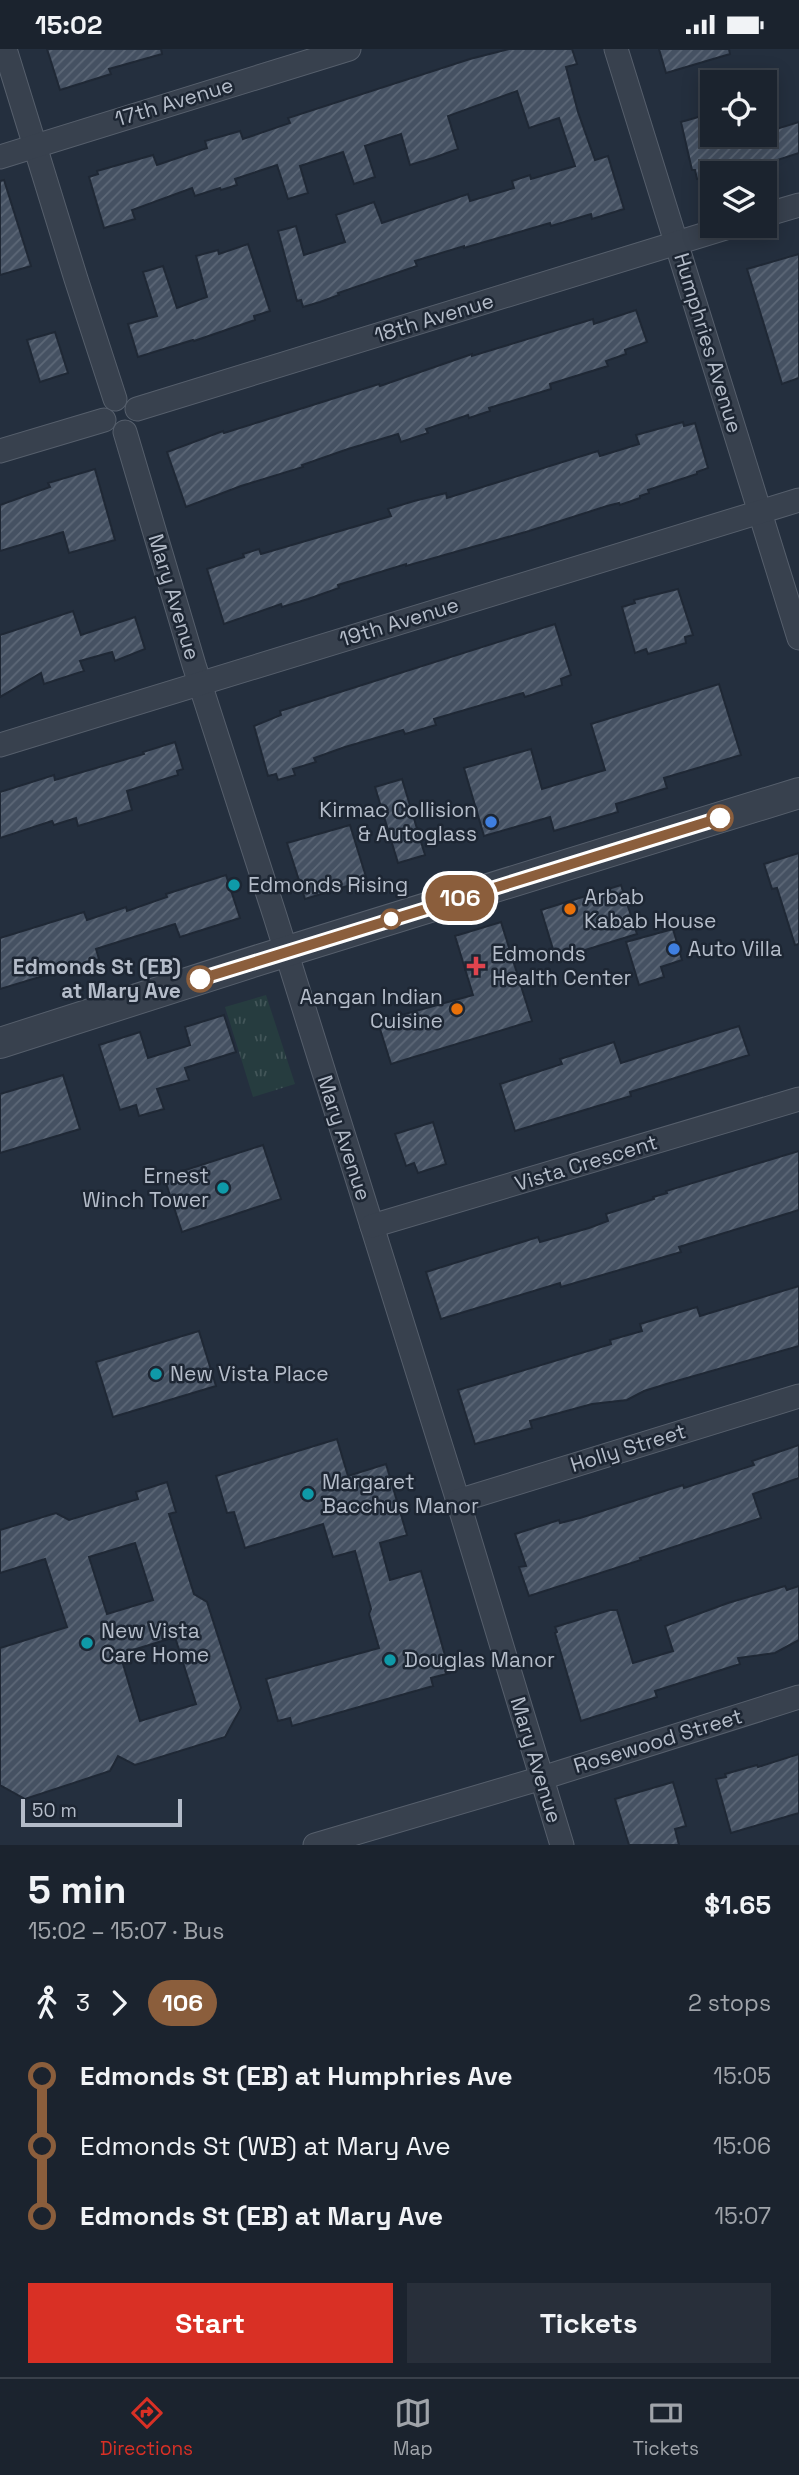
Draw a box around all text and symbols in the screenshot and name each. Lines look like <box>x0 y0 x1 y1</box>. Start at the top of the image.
text: 15:02 <box>35 8 102 42</box>
map controls <box>700 70 777 238</box>
button: locate <box>700 70 777 147</box>
street label: 17th Avenue <box>111 71 236 132</box>
button: layers <box>700 161 777 238</box>
street label: Humphries Avenue <box>668 250 749 436</box>
street label: 18th Avenue <box>371 287 497 349</box>
street label: Mary Avenue <box>143 531 206 663</box>
street label: 19th Avenue <box>336 591 462 652</box>
place label: Kirmac Collision & Autoglass <box>319 796 477 847</box>
unlabelled marker <box>707 805 733 831</box>
marker: Kirmac Collision & Autoglass <box>483 814 499 830</box>
place label: Edmonds Rising <box>248 871 408 898</box>
line badge: 106 <box>420 875 500 921</box>
marker: Edmonds Rising <box>226 877 242 893</box>
text: 106 <box>439 882 481 913</box>
place label: Arbab Kabab House <box>584 883 717 934</box>
marker: Arbab Kabab House <box>562 901 578 917</box>
unlabelled marker <box>381 909 401 929</box>
place label: Auto Villa <box>688 935 782 962</box>
place label: Edmonds Health Center <box>492 940 632 991</box>
marker: Auto Villa <box>666 941 682 957</box>
place label: Edmonds St (EB) at Mary Ave <box>13 953 181 1004</box>
marker: Edmonds Health Center <box>466 956 486 976</box>
marker: Edmonds St (EB) at Mary Ave <box>187 966 213 992</box>
place label: Aangan Indian Cuisine <box>299 983 443 1034</box>
marker: Aangan Indian Cuisine <box>449 1001 465 1017</box>
street label: Mary Avenue <box>312 1072 377 1204</box>
street label: Vista Crescent <box>511 1128 660 1197</box>
place label: Ernest Winch Tower <box>82 1162 209 1213</box>
marker: Ernest Winch Tower <box>215 1180 231 1196</box>
place label: New Vista Place <box>170 1360 329 1387</box>
marker: New Vista Place <box>148 1366 164 1382</box>
street label: Holly Street <box>567 1417 689 1478</box>
place label: Margaret Bacchus Manor <box>322 1468 479 1519</box>
marker: Margaret Bacchus Manor <box>300 1486 316 1502</box>
place label: New Vista Care Home <box>101 1617 209 1668</box>
marker: New Vista Care Home <box>79 1635 95 1651</box>
place label: Douglas Manor <box>404 1646 555 1673</box>
marker: Douglas Manor <box>382 1652 398 1668</box>
street label: Mary Avenue <box>505 1694 568 1826</box>
street label: Rosewood Street <box>570 1702 746 1779</box>
scale bar <box>21 1796 182 1828</box>
text: 50 m <box>32 1798 77 1823</box>
text: 5 min <box>28 1866 126 1914</box>
text: $1.65 <box>704 1888 771 1922</box>
text: 15:02 – 15:07 · Bus <box>28 1916 224 1946</box>
icon: walk <box>28 1984 66 2022</box>
icon: forward <box>100 1984 138 2022</box>
text: 106 <box>162 1987 203 2018</box>
text: 3 <box>76 1988 90 2018</box>
text: 2 stops <box>688 1988 771 2018</box>
text: Edmonds St (EB) at Humphries Ave <box>80 2059 512 2093</box>
text: 15:05 <box>713 2061 771 2091</box>
text: Edmonds St (WB) at Mary Ave <box>80 2129 451 2163</box>
text: 15:06 <box>713 2131 771 2161</box>
text: Edmonds St (EB) at Mary Ave <box>80 2199 443 2233</box>
text: 15:07 <box>714 2201 771 2231</box>
button: Start <box>28 2283 393 2363</box>
button: Tickets <box>407 2283 771 2363</box>
tab: Directions <box>100 2394 193 2461</box>
tab: Map <box>393 2394 433 2461</box>
tab: Tickets <box>633 2394 699 2461</box>

